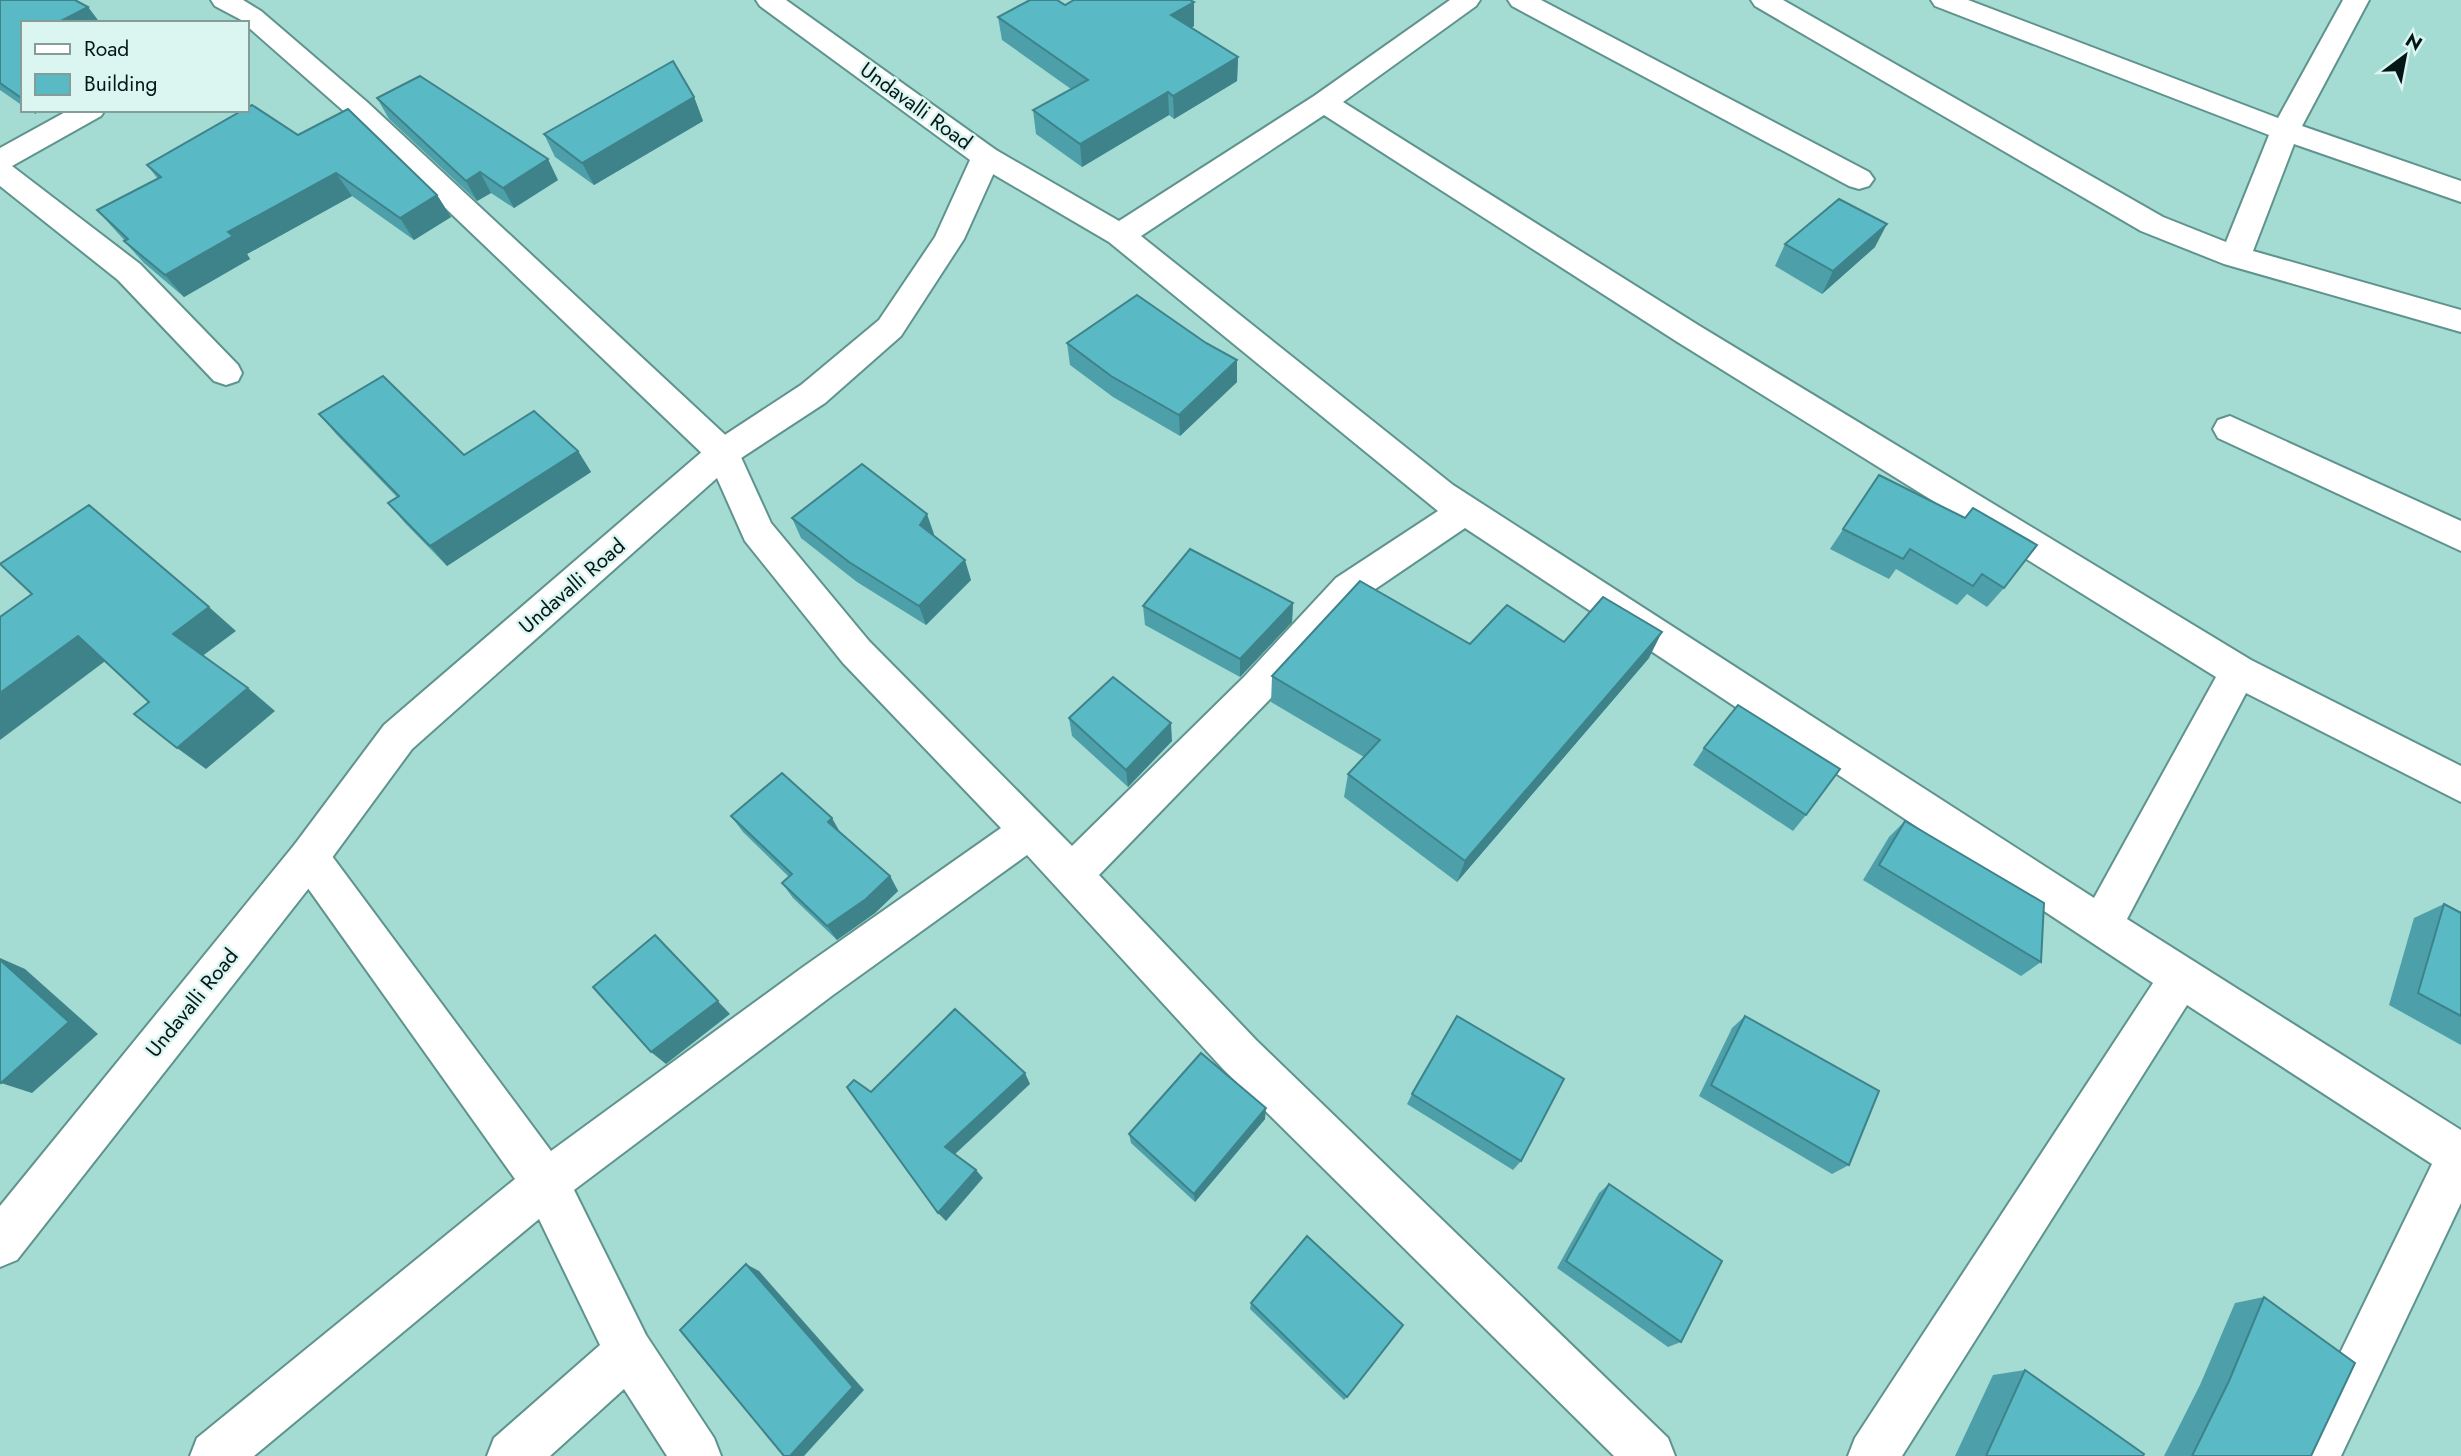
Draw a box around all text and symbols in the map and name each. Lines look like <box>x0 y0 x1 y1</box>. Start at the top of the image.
legend <box>21 21 248 112</box>
north arrow <box>2370 21 2440 91</box>
text: N <box>2400 27 2427 57</box>
text: Road <box>84 34 129 64</box>
street label: Undavalli Road <box>854 55 978 157</box>
text: Building <box>84 69 157 99</box>
street label: Undavalli Road <box>512 531 632 641</box>
street label: Undavalli Road <box>139 942 245 1064</box>

